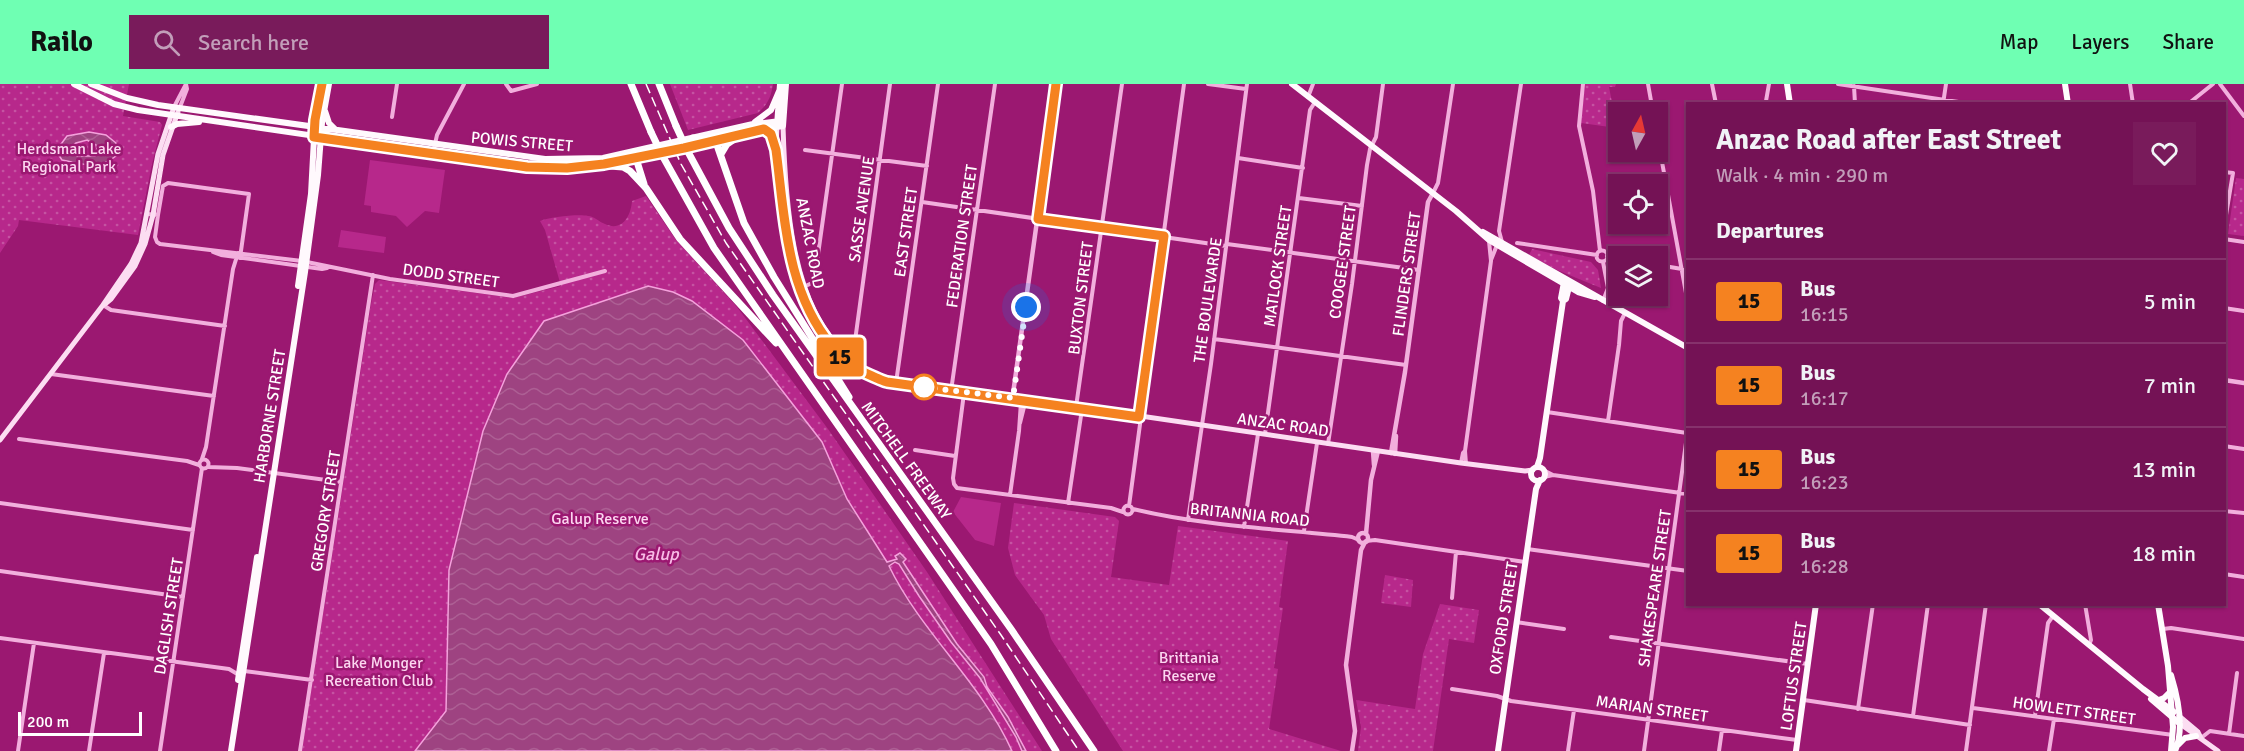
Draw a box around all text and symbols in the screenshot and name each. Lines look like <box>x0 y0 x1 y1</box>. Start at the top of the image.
search box <box>129 15 549 69</box>
text: Railo <box>30 25 93 59</box>
icon: search <box>150 26 183 59</box>
text: Search here <box>198 29 309 56</box>
text: Map <box>2000 29 2038 55</box>
text: Layers <box>2071 29 2129 55</box>
text: Share <box>2162 29 2214 55</box>
north arrow <box>1608 102 1668 162</box>
map controls <box>1608 102 1668 306</box>
button: heart <box>2133 122 2196 185</box>
text: Anzac Road after East Street <box>1716 123 2061 157</box>
street label: POWIS STREET <box>470 128 574 156</box>
park label: Herdsman Lake Regional Park <box>16 139 122 177</box>
street label: SASSE AVENUE <box>845 155 879 263</box>
street label: FEDERATION STREET <box>942 163 982 309</box>
text: Walk · 4 min · 290 m <box>1716 163 1888 188</box>
button: locate <box>1608 174 1668 234</box>
street label: EAST STREET <box>890 186 922 278</box>
street label: ANZAC ROAD <box>791 196 829 290</box>
street label: MATLOCK STREET <box>1260 204 1296 328</box>
street label: COOGEE STREET <box>1325 204 1361 320</box>
street label: FLINDERS STREET <box>1388 211 1426 338</box>
text: Departures <box>1716 217 1824 244</box>
street label: THE BOULEVARDE <box>1189 236 1227 364</box>
street label: BUXTON STREET <box>1064 240 1098 356</box>
button: layers <box>1608 246 1668 306</box>
street label: DODD STREET <box>401 259 500 293</box>
text: Bus <box>1800 275 1835 302</box>
text: 15 <box>1738 288 1760 314</box>
text: 5 min <box>2144 288 2196 315</box>
your location <box>1011 292 1041 322</box>
text: 16:15 <box>1800 302 1849 327</box>
line badge: 15 <box>813 338 867 376</box>
text: 15 <box>829 344 851 370</box>
street label: HARBORNE STREET <box>250 348 290 485</box>
text: Bus <box>1800 359 1835 386</box>
text: 15 <box>1738 372 1760 398</box>
text: 7 min <box>2144 372 2196 399</box>
unlabelled marker <box>911 374 937 400</box>
text: 16:17 <box>1800 386 1849 411</box>
street label: MITCHELL FREEWAY <box>857 398 956 523</box>
street label: ANZAC ROAD <box>1236 409 1330 441</box>
text: Bus <box>1800 443 1835 470</box>
street label: GREGORY STREET <box>307 449 345 573</box>
text: 15 <box>1738 456 1760 482</box>
text: 13 min <box>2132 456 2196 483</box>
text: 16:23 <box>1800 470 1849 495</box>
street label: BRITANNIA ROAD <box>1189 499 1311 531</box>
street label: SHAKESPEARE STREET <box>1634 508 1676 668</box>
park label: Galup Reserve <box>551 509 649 529</box>
text: Bus <box>1800 527 1835 554</box>
text: 15 <box>1738 540 1760 566</box>
text: 18 min <box>2132 540 2196 567</box>
water label: Galup <box>633 543 680 565</box>
text: 16:28 <box>1800 554 1849 579</box>
street label: DAGLISH STREET <box>150 556 188 676</box>
street label: OXFORD STREET <box>1485 560 1523 676</box>
street label: LOFTUS STREET <box>1776 620 1812 732</box>
park label: Brittania Reserve <box>1159 648 1219 686</box>
park label: Lake Monger Recreation Club <box>325 653 433 691</box>
street label: MARIAN STREET <box>1594 691 1709 727</box>
street label: HOWLETT STREET <box>2011 692 2137 730</box>
scale bar <box>18 709 142 736</box>
text: 200 m <box>27 712 69 732</box>

